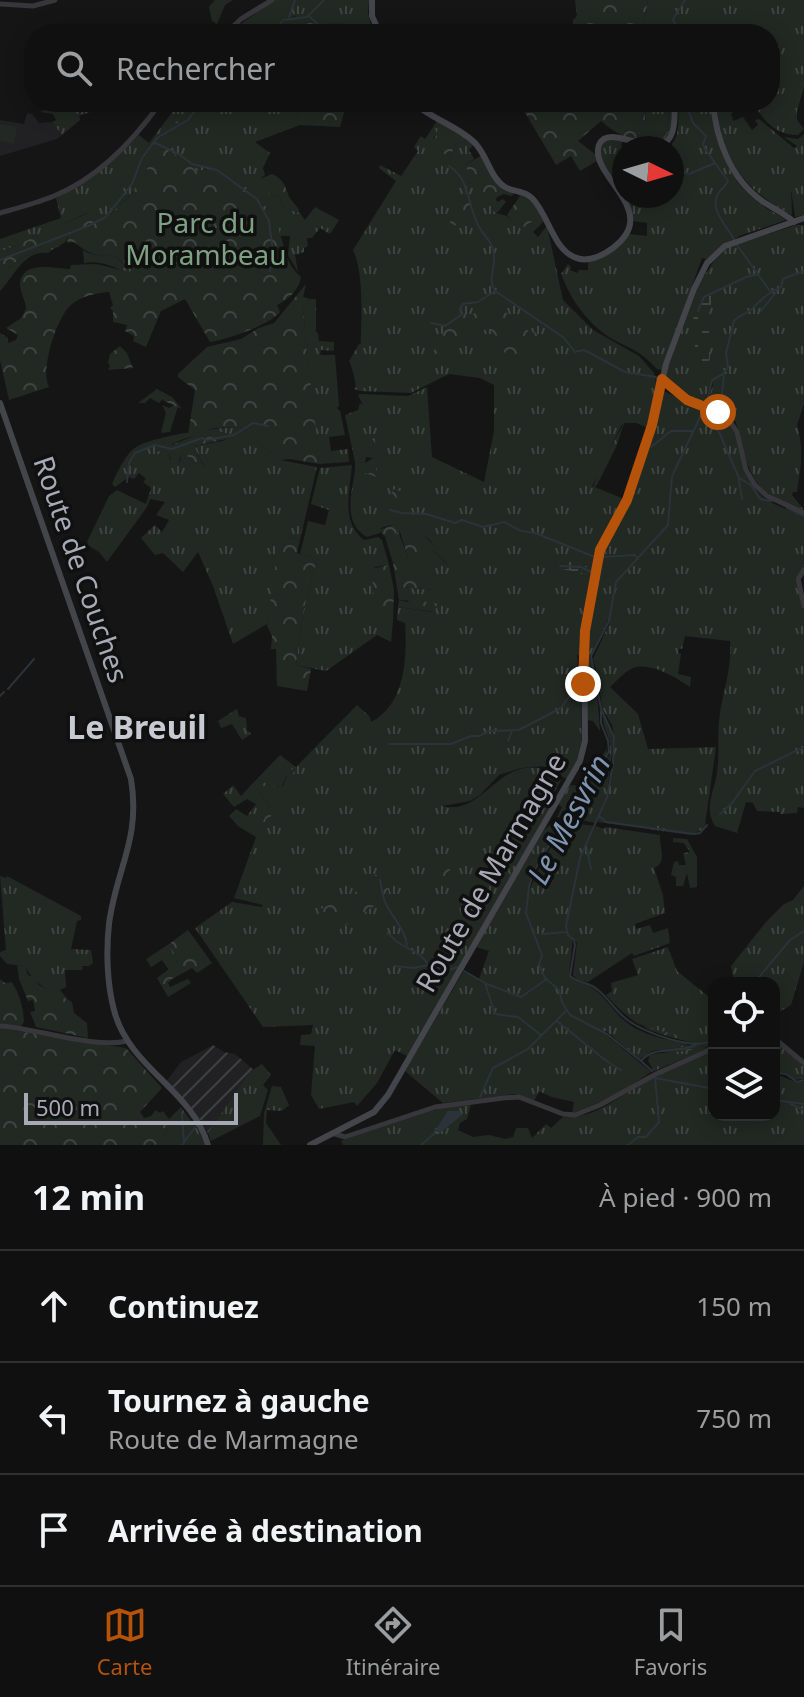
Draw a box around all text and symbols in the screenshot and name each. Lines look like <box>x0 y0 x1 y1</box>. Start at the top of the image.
search box <box>24 24 780 112</box>
icon: search <box>52 46 96 90</box>
text: Rechercher <box>116 48 275 89</box>
north arrow <box>612 136 684 208</box>
park label: Parc du Morambeau <box>125 203 287 273</box>
route start <box>700 394 736 430</box>
street label: Route de Couches <box>25 451 139 687</box>
route end <box>565 666 601 702</box>
district label: Le Breuil <box>67 705 207 748</box>
street label: Route de Marmagne <box>406 746 574 998</box>
water label: Le Mesvrin <box>517 747 619 891</box>
map controls <box>708 977 780 1121</box>
button: locate <box>708 977 780 1049</box>
button: layers <box>708 1049 780 1121</box>
scale bar <box>24 1089 238 1125</box>
text: 500 m <box>36 1092 100 1122</box>
text: 12 min <box>32 1174 145 1220</box>
text: À pied · 900 m <box>599 1179 772 1215</box>
icon: ahead <box>32 1284 76 1328</box>
text: Continuez <box>108 1286 259 1327</box>
text: 150 m <box>696 1288 772 1324</box>
text: Tournez à gauche <box>108 1380 370 1421</box>
icon: left <box>32 1396 76 1440</box>
text: 750 m <box>696 1400 772 1436</box>
text: Route de Marmagne <box>108 1421 359 1457</box>
icon: arrive <box>32 1508 76 1552</box>
text: Arrivée à destination <box>108 1510 423 1551</box>
tab: Carte <box>97 1603 152 1681</box>
tab: Itinéraire <box>346 1603 440 1681</box>
tab: Favoris <box>634 1603 707 1681</box>

